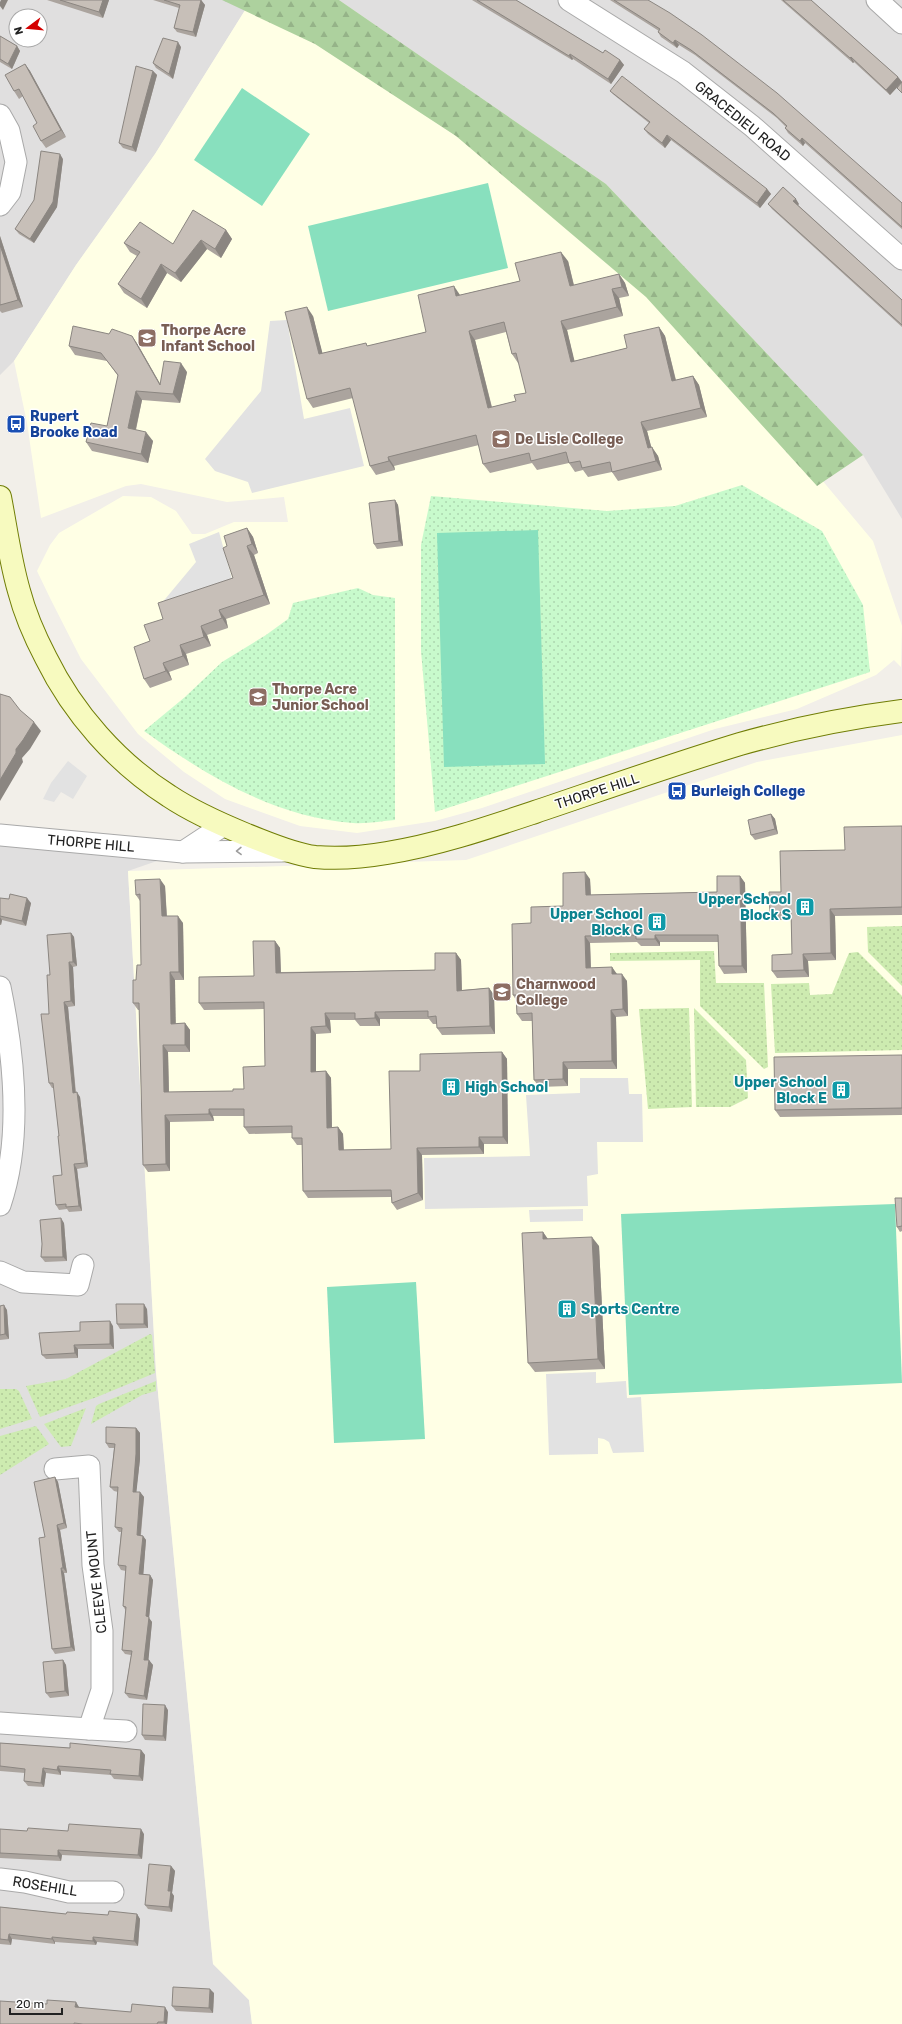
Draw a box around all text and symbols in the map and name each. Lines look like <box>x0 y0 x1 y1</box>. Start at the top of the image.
north arrow <box>8 8 48 48</box>
text: N <box>12 25 26 36</box>
street label: GRACEDIEU ROAD <box>691 78 794 165</box>
place label: Thorpe Acre Infant School <box>161 322 255 355</box>
school or university icon: Thorpe Acre Infant School <box>136 327 158 349</box>
place label: Rupert Brooke Road <box>30 408 118 441</box>
bus stop icon: Rupert Brooke Road <box>5 413 27 435</box>
school or university icon: De Lisle College <box>490 428 512 450</box>
place label: De Lisle College <box>515 431 624 448</box>
place label: Thorpe Acre Junior School <box>272 681 369 714</box>
school or university icon: Thorpe Acre Junior School <box>247 686 269 708</box>
street label: THORPE HILL <box>553 770 641 813</box>
bus stop icon: Burleigh College <box>666 780 688 802</box>
place label: Burleigh College <box>691 783 805 800</box>
street label: THORPE HILL <box>47 831 135 856</box>
one-way arrow <box>236 847 242 856</box>
place label: Upper School Block S <box>698 891 791 924</box>
building icon: Upper School Block S <box>794 896 816 918</box>
place label: Upper School Block G <box>550 906 643 939</box>
building icon: Upper School Block G <box>646 911 668 933</box>
place label: Charnwood College <box>516 976 596 1009</box>
school or university icon: Charnwood College <box>491 981 513 1003</box>
place label: Upper School Block E <box>734 1074 827 1107</box>
building icon: High School <box>440 1076 462 1098</box>
place label: High School <box>465 1079 548 1096</box>
building icon: Upper School Block E <box>830 1079 852 1101</box>
building icon: Sports Centre <box>556 1298 578 1320</box>
place label: Sports Centre <box>581 1301 680 1318</box>
street label: CLEEVE MOUNT <box>83 1530 110 1634</box>
street label: ROSEHILL <box>11 1873 79 1900</box>
scale bar <box>10 1990 62 2016</box>
text: 20 m <box>16 1997 44 2011</box>

